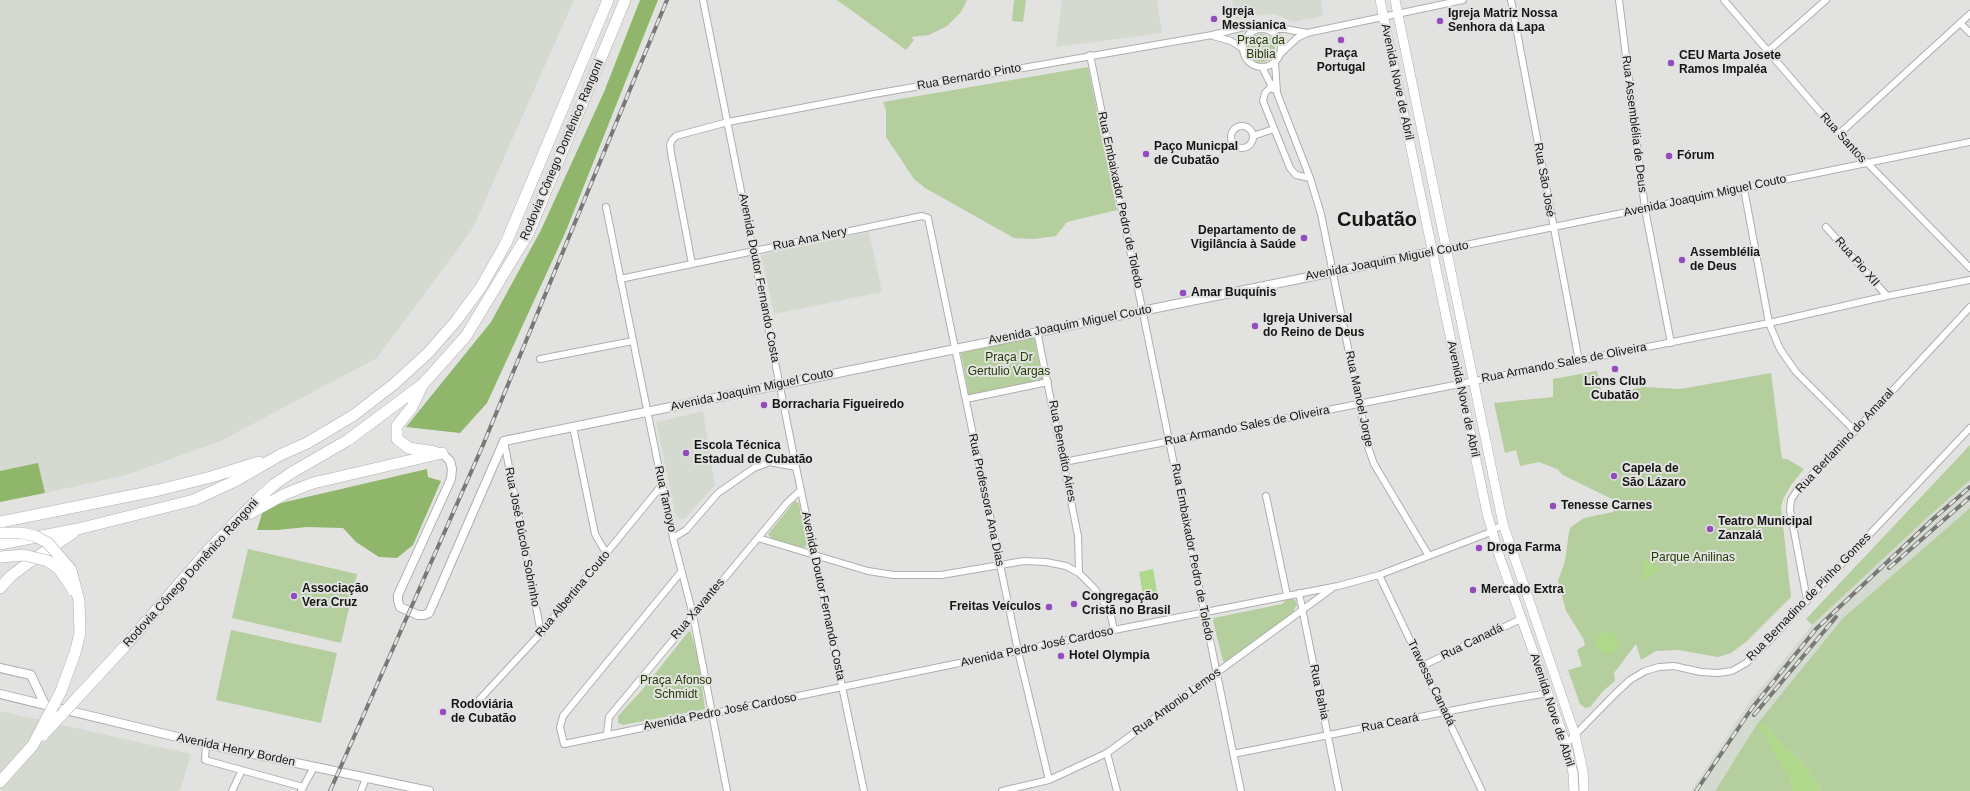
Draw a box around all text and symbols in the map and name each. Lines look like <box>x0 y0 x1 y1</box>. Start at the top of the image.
place label: Igreja Messianica <box>1222 5 1286 33</box>
place label: Igreja Matriz Nossa Senhora da Lapa <box>1448 7 1557 35</box>
marker: Igreja Messianica <box>1209 14 1219 24</box>
marker: Igreja Matriz Nossa Senhora da Lapa <box>1435 16 1445 26</box>
street label: Avenida Nove de Abril <box>1378 23 1416 141</box>
park label: Praça da Biblia <box>1237 34 1285 62</box>
marker: Praça Portugal <box>1336 35 1346 45</box>
place label: Praça Portugal <box>1317 47 1365 75</box>
place label: CEU Marta Josete Ramos Impaléa <box>1679 49 1781 77</box>
street label: Rua Assemblélia de Deus <box>1618 55 1650 193</box>
street label: Rodovia Cônego Domênico Rangoni <box>517 58 607 242</box>
marker: CEU Marta Josete Ramos Impaléa <box>1666 58 1676 68</box>
street label: Rua Bernardo Pinto <box>916 61 1022 93</box>
street label: Rua Embaixador Pedro de Toledo <box>1094 110 1146 290</box>
street label: Rua Santos <box>1817 110 1869 166</box>
place label: Paço Municpal de Cubatão <box>1154 140 1238 168</box>
street label: Rua São José <box>1530 142 1558 218</box>
marker: Paço Municpal de Cubatão <box>1141 149 1151 159</box>
place label: Fórum <box>1677 149 1714 163</box>
marker: Fórum <box>1664 151 1674 161</box>
street label: Avenida Joaquim Miguel Couto <box>1622 172 1788 220</box>
street label: Avenida Doutor Fernando Costa <box>736 192 782 364</box>
district label: Cubatão <box>1337 208 1417 232</box>
street label: Rua Ana Nery <box>772 224 848 254</box>
place label: Departamento de Vigilância à Saúde <box>1191 224 1296 252</box>
marker: Departamento de Vigilância à Saúde <box>1299 233 1309 243</box>
street label: Rua Pio XII <box>1832 234 1882 290</box>
street label: Avenida Joaquim Miguel Couto <box>1304 238 1470 284</box>
place label: Assemblélia de Deus <box>1690 246 1760 274</box>
marker: Assemblélia de Deus <box>1677 255 1687 265</box>
place label: Amar Buquínis <box>1191 286 1276 300</box>
marker: Amar Buquínis <box>1178 288 1188 298</box>
street label: Avenida Joaquim Miguel Couto <box>987 302 1153 348</box>
place label: Igreja Universal do Reino de Deus <box>1263 312 1364 340</box>
marker: Igreja Universal do Reino de Deus <box>1250 321 1260 331</box>
street label: Avenida Nove de Abril <box>1444 340 1482 458</box>
street label: Rua Armando Sales de Oliveira <box>1480 340 1648 386</box>
street label: Rua Manoel Jorge <box>1342 350 1376 448</box>
park label: Praça Dr Gertulio Vargas <box>968 351 1050 379</box>
marker: Lions Club Cubatão <box>1610 364 1620 374</box>
street label: Avenida Joaquim Miguel Couto <box>669 366 835 414</box>
place label: Lions Club Cubatão <box>1584 375 1646 403</box>
street label: Rua Berlamino do Amaral <box>1793 386 1897 496</box>
place label: Borracharia Figueiredo <box>772 398 904 412</box>
street label: Rua Benedito Aires <box>1045 399 1079 503</box>
marker: Borracharia Figueiredo <box>759 400 769 410</box>
street label: Rua Armando Sales de Oliveira <box>1163 403 1331 449</box>
street label: Rua Professora Ana Dias <box>965 432 1007 568</box>
place label: Escola Técnica Estadual de Cubatão <box>694 439 813 467</box>
marker: Escola Técnica Estadual de Cubatão <box>681 448 691 458</box>
street label: Rua Embaixador Pedro de Toledo <box>1168 462 1216 642</box>
place label: Capela de São Lázaro <box>1622 462 1686 490</box>
street label: Rua Tamoyo <box>651 465 679 533</box>
street label: Rua José Búcolo Sobrinho <box>501 466 543 608</box>
marker: Capela de São Lázaro <box>1609 471 1619 481</box>
street label: Rodovia Cônego Domênico Rangoni <box>120 496 262 650</box>
place label: Tenesse Carnes <box>1561 499 1652 513</box>
marker: Tenesse Carnes <box>1548 501 1558 511</box>
street label: Avenida Doutor Fernando Costa <box>798 510 848 682</box>
place label: Teatro Municipal Zanzalá <box>1718 515 1812 543</box>
marker: Teatro Municipal Zanzalá <box>1705 524 1715 534</box>
street label: Rua Bernadino de Pinho Gomes <box>1744 530 1874 664</box>
place label: Droga Farma <box>1487 541 1561 555</box>
marker: Droga Farma <box>1474 543 1484 553</box>
street label: Rua Albertina Couto <box>533 548 613 640</box>
park label: Parque Anilinas <box>1651 551 1735 565</box>
street label: Rua Xavantes <box>668 575 728 643</box>
place label: Associação Vera Cruz <box>302 582 369 610</box>
place label: Mercado Extra <box>1481 583 1564 597</box>
marker: Mercado Extra <box>1468 585 1478 595</box>
place label: Congregação Cristã no Brasil <box>1082 590 1171 618</box>
marker: Associação Vera Cruz <box>289 591 299 601</box>
marker: Congregação Cristã no Brasil <box>1069 599 1079 609</box>
place label: Freitas Veículos <box>950 600 1041 614</box>
marker: Freitas Veículos <box>1044 602 1054 612</box>
street label: Rua Canadá <box>1439 621 1505 663</box>
street label: Avenida Pedro José Cardoso <box>959 624 1115 670</box>
street label: Travessa Canadá <box>1404 637 1458 729</box>
place label: Hotel Olympia <box>1069 649 1150 663</box>
marker: Hotel Olympia <box>1056 651 1066 661</box>
street label: Avenida Nove de Abril <box>1527 651 1577 769</box>
street label: Rua Bahia <box>1306 663 1332 721</box>
street label: Rua Antonio Lemos <box>1130 665 1224 739</box>
park label: Praça Afonso Schmidt <box>640 674 712 702</box>
street label: Avenida Pedro José Cardoso <box>642 690 798 734</box>
place label: Rodoviária de Cubatão <box>451 698 516 726</box>
marker: Rodoviária de Cubatão <box>438 707 448 717</box>
street label: Rua Ceará <box>1360 710 1420 736</box>
street label: Avenida Henry Borden <box>176 730 296 770</box>

